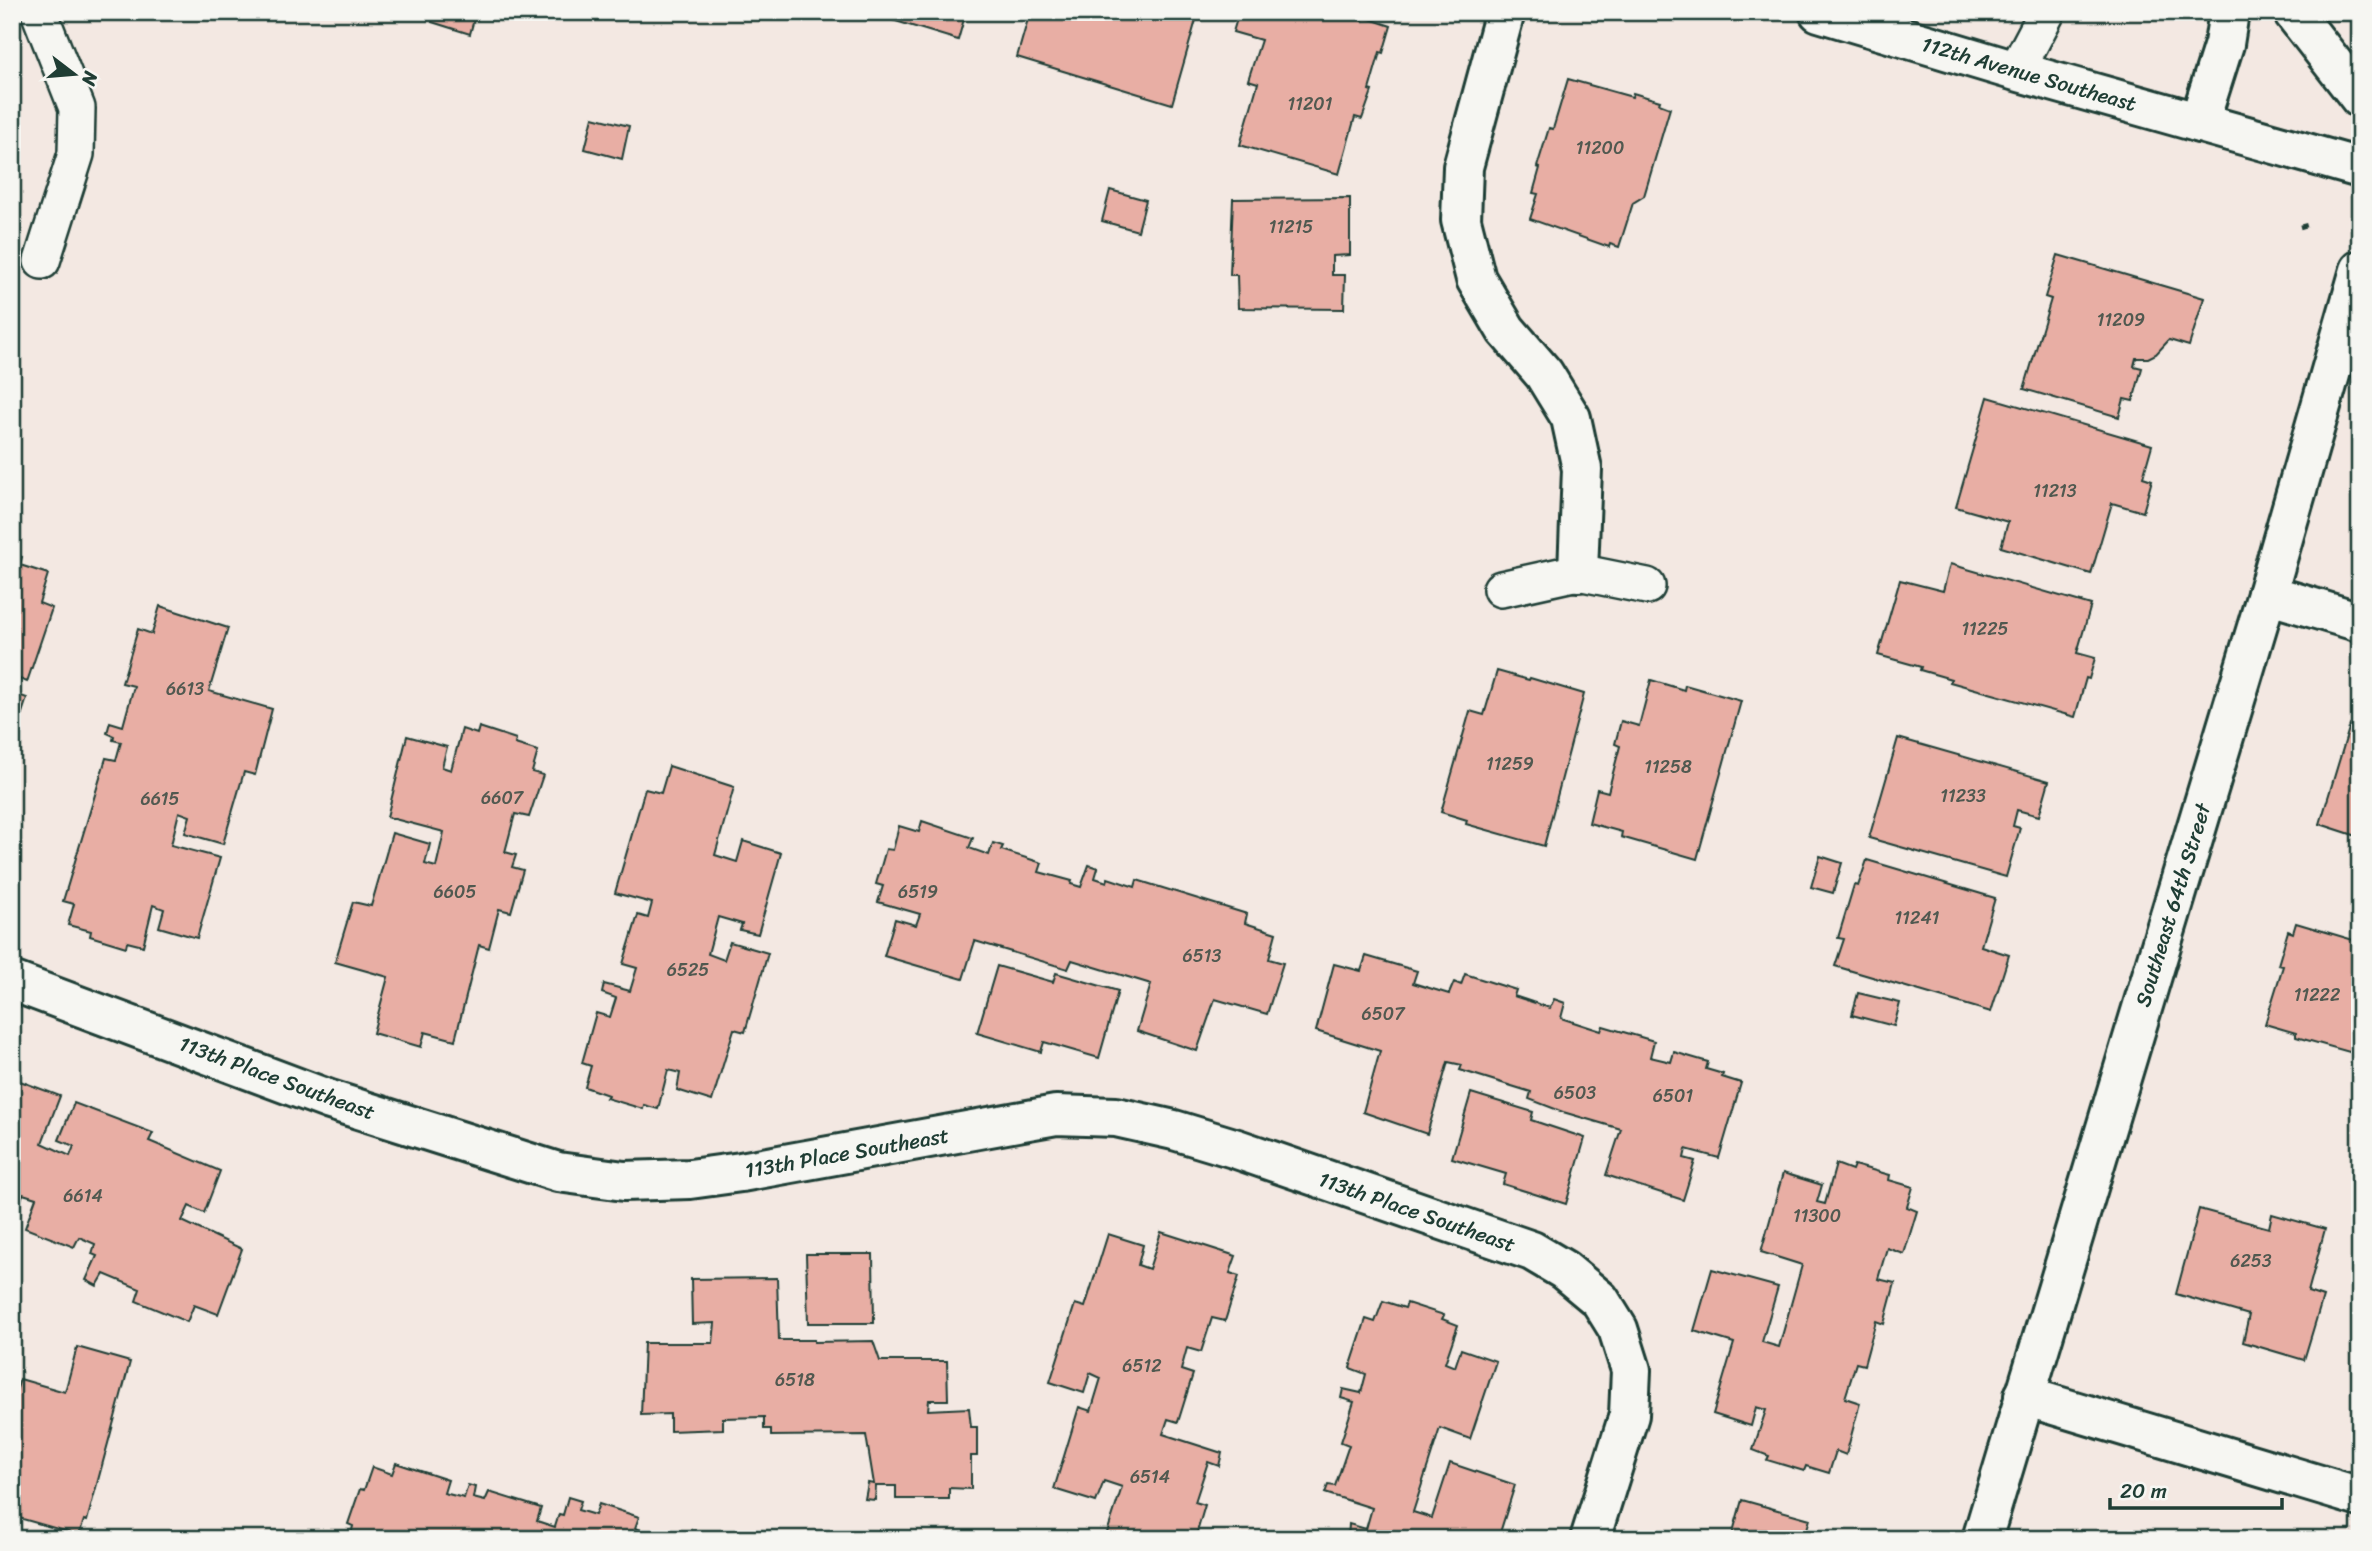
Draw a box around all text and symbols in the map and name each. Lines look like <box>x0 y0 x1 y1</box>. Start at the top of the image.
street label: 112th Avenue Southeast <box>1917 25 2141 123</box>
north arrow <box>38 38 108 108</box>
text: N <box>72 67 108 90</box>
house number: 11201 <box>1288 88 1333 120</box>
house number: 11200 <box>1576 132 1624 164</box>
house number: 11215 <box>1269 211 1313 243</box>
house number: 11209 <box>2097 304 2145 336</box>
house number: 11213 <box>2033 475 2077 507</box>
house number: 11225 <box>1961 613 2009 645</box>
house number: 6613 <box>166 673 204 705</box>
house number: 11259 <box>1486 748 1534 780</box>
house number: 11258 <box>1644 751 1692 783</box>
house number: 11233 <box>1940 780 1986 812</box>
house number: 6607 <box>481 782 525 814</box>
house number: 6615 <box>140 783 180 815</box>
street label: Southeast 64th Street <box>2124 797 2222 1011</box>
house number: 6605 <box>434 876 476 908</box>
house number: 6519 <box>898 876 938 908</box>
house number: 11241 <box>1895 902 1940 934</box>
house number: 6513 <box>1183 940 1222 972</box>
house number: 6525 <box>667 954 709 986</box>
house number: 11222 <box>2294 979 2340 1011</box>
house number: 6507 <box>1362 998 1406 1030</box>
street label: 113th Place Southeast <box>174 1025 380 1131</box>
house number: 6503 <box>1554 1077 1596 1109</box>
house number: 6501 <box>1653 1080 1693 1112</box>
street label: 113th Place Southeast <box>742 1116 952 1190</box>
street label: 113th Place Southeast <box>1313 1160 1521 1264</box>
house number: 6614 <box>63 1180 103 1212</box>
house number: 11300 <box>1793 1200 1841 1232</box>
house number: 6253 <box>2230 1245 2272 1277</box>
house number: 6512 <box>1122 1350 1162 1382</box>
house number: 6518 <box>775 1364 815 1396</box>
house number: 6514 <box>1130 1461 1170 1493</box>
scale bar <box>2110 1467 2281 1511</box>
text: 20 m <box>2120 1472 2167 1510</box>

